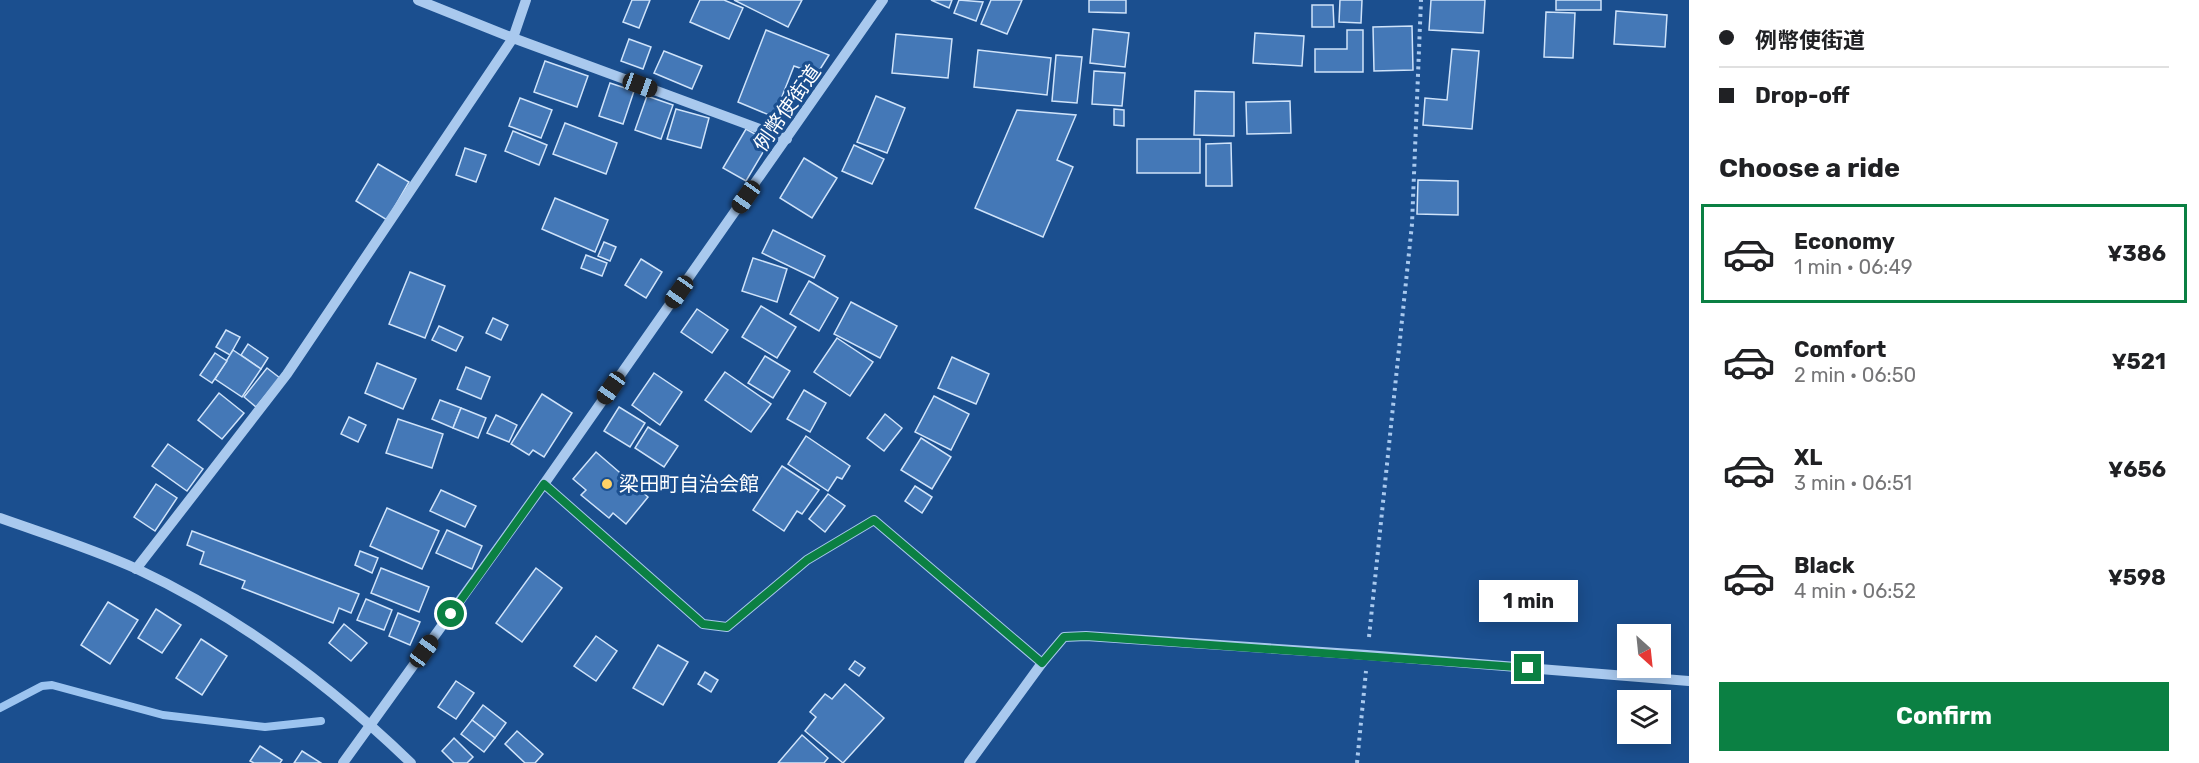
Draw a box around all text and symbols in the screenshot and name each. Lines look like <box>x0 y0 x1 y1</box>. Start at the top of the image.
text: 例幣使街道 <box>1755 27 1865 54</box>
street label: 例幣使街道 <box>748 60 826 156</box>
car <box>620 70 660 100</box>
text: Drop-off <box>1755 82 1850 109</box>
text: Choose a ride <box>1719 152 1900 184</box>
car <box>728 177 764 217</box>
icon: car <box>1722 227 1776 281</box>
text: Economy <box>1794 228 1895 255</box>
text: ¥386 <box>2107 240 2166 267</box>
text: 1 min · 06:49 <box>1794 255 1913 279</box>
car <box>661 272 697 312</box>
icon: car <box>1722 335 1776 389</box>
text: Comfort <box>1794 336 1886 363</box>
text: ¥521 <box>2111 348 2166 375</box>
text: 2 min · 06:50 <box>1794 363 1916 387</box>
car <box>593 368 629 408</box>
icon: car <box>1722 443 1776 497</box>
text: XL <box>1794 444 1822 471</box>
text: ¥656 <box>2108 456 2166 483</box>
text: 3 min · 06:51 <box>1794 471 1912 495</box>
place label: 梁田町自治会館 <box>619 472 759 496</box>
marker: 梁田町自治会館 <box>600 477 614 491</box>
icon: car <box>1722 551 1776 605</box>
text: Black <box>1794 552 1855 579</box>
text: ¥598 <box>2108 564 2166 591</box>
text: 4 min · 06:52 <box>1794 579 1916 603</box>
callout: 1 min <box>1478 581 1577 623</box>
text: 1 min <box>1503 589 1554 613</box>
route start <box>437 600 464 627</box>
north arrow <box>1617 624 1671 678</box>
map controls <box>1617 624 1671 744</box>
car <box>406 631 442 671</box>
route end <box>1514 654 1541 681</box>
button: Confirm <box>1719 682 2169 751</box>
button: layers <box>1617 690 1671 744</box>

